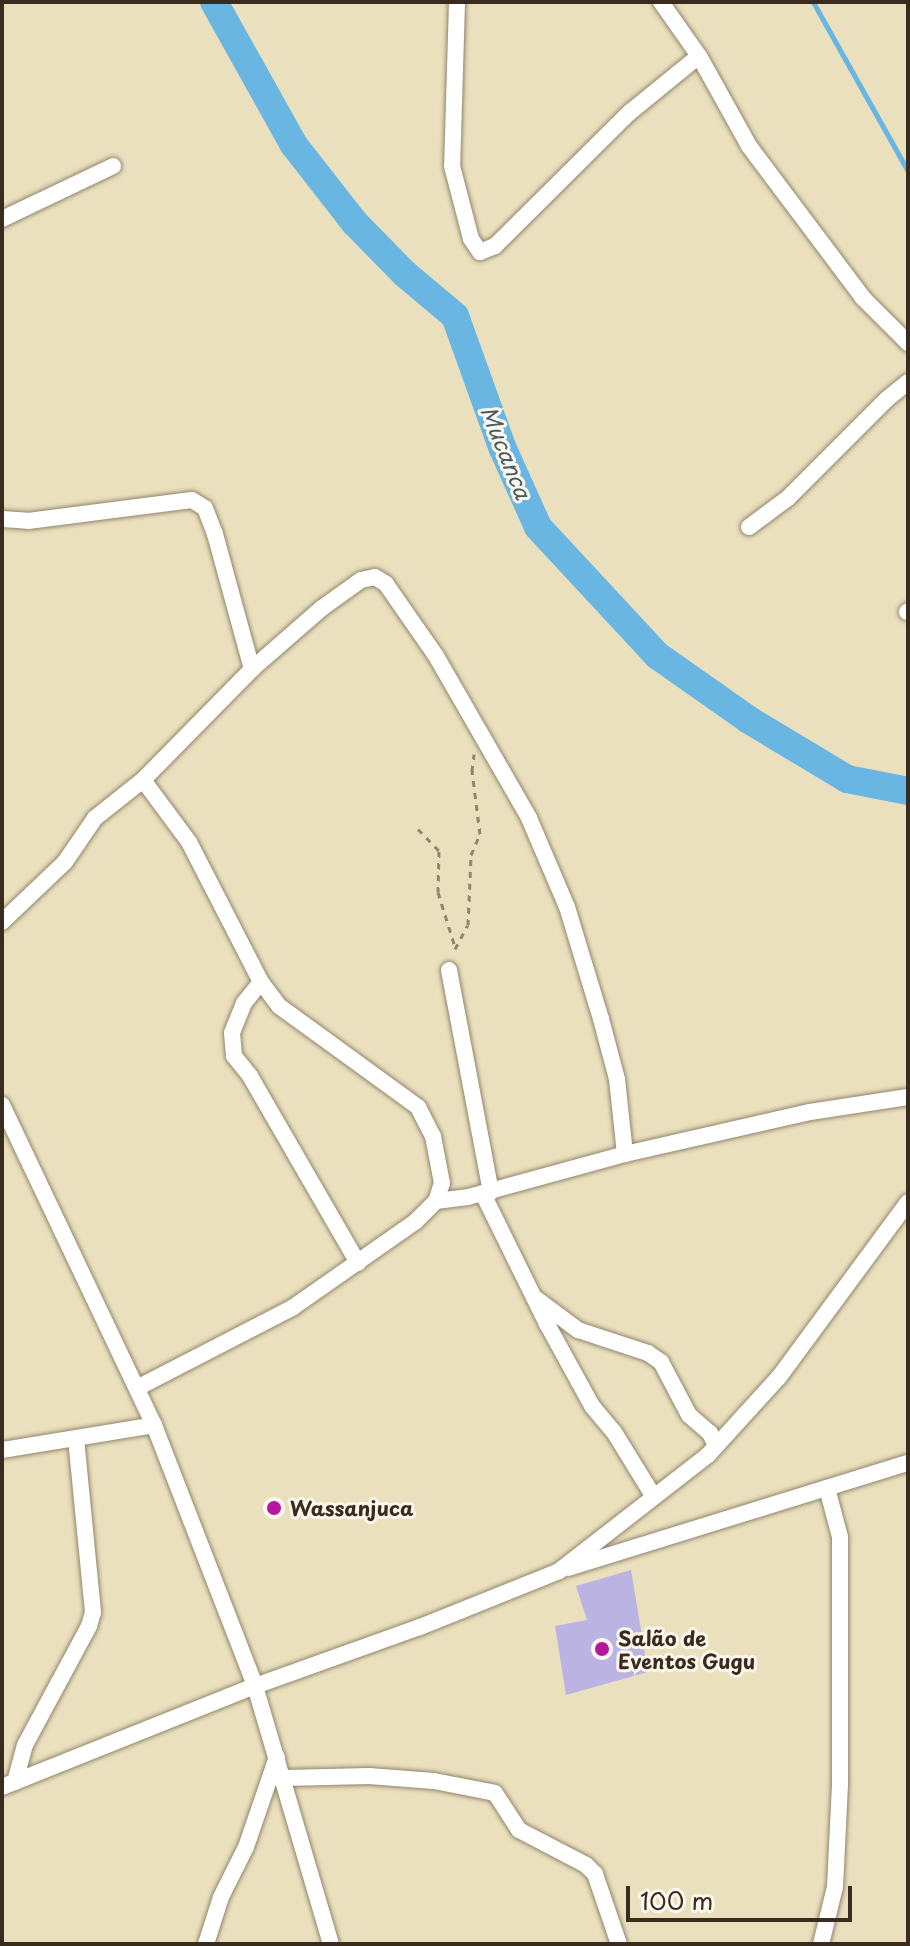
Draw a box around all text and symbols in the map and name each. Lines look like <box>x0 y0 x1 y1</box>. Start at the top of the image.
water label: Mucanca <box>476 402 538 502</box>
place label: Wassanjuca <box>290 1496 413 1520</box>
marker: Wassanjuca <box>265 1499 283 1517</box>
place label: Salão de Eventos Gugu <box>618 1626 755 1673</box>
marker: Salão de Eventos Gugu <box>593 1640 611 1658</box>
scale bar <box>630 1870 856 1920</box>
text: 100 m <box>640 1882 713 1918</box>

